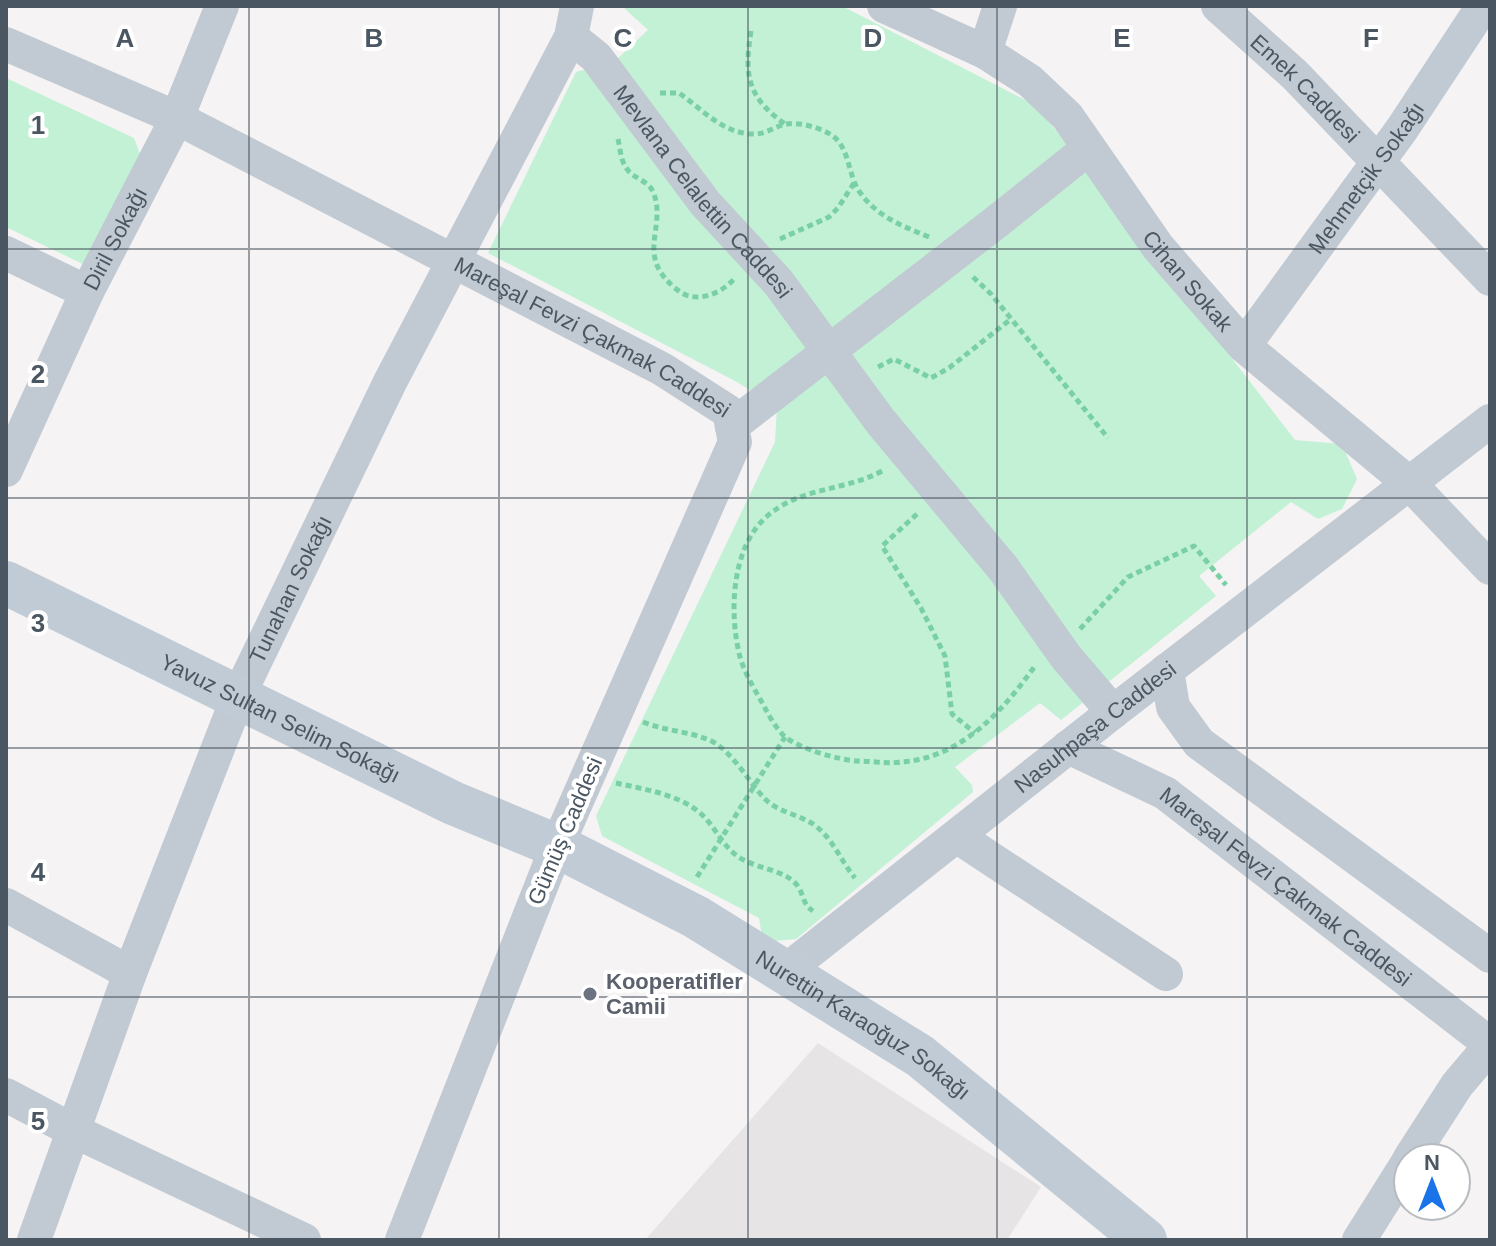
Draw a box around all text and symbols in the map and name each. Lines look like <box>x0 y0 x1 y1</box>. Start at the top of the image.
text: A <box>116 23 135 53</box>
text: B <box>365 23 383 53</box>
text: C <box>614 23 633 53</box>
text: D <box>864 23 882 53</box>
text: E <box>1113 23 1131 53</box>
text: F <box>1363 23 1379 53</box>
street label: Emek Caddesi <box>1246 29 1365 147</box>
street label: Mevlana Celalettin Caddesi <box>609 80 798 302</box>
street label: Mehmetçik Sokağı <box>1303 97 1429 258</box>
text: 1 <box>31 110 45 140</box>
street label: Diril Sokağı <box>78 183 152 294</box>
street label: Cihan Sokak <box>1138 226 1239 337</box>
street label: Mareşal Fevzi Çakmak Caddesi <box>450 251 735 422</box>
text: 2 <box>31 359 45 389</box>
street label: Tunahan Sokağı <box>244 511 336 667</box>
text: 3 <box>31 608 45 638</box>
street label: Yavuz Sultan Selim Sokağı <box>157 649 404 788</box>
street label: Nasuhpaşa Caddesi <box>1009 656 1181 798</box>
street label: Gümüş Caddesi <box>523 754 607 908</box>
street label: Mareşal Fevzi Çakmak Caddesi <box>1155 781 1416 991</box>
text: 4 <box>31 857 46 887</box>
street label: Nurettin Karaoğuz Sokağı <box>752 945 976 1105</box>
place label: Kooperatifler Camii <box>606 969 743 1019</box>
marker: Kooperatifler Camii <box>581 985 599 1003</box>
text: 5 <box>31 1106 45 1136</box>
north arrow <box>1392 1142 1472 1222</box>
text: N <box>1424 1150 1440 1175</box>

